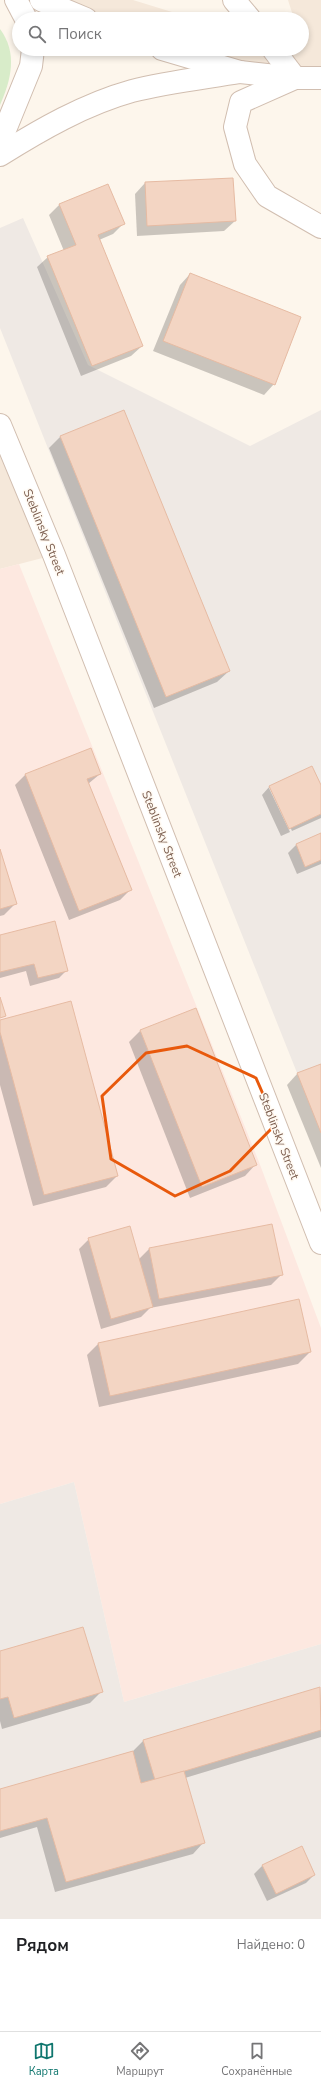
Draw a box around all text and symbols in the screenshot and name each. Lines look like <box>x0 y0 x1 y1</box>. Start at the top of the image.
search box <box>12 12 309 56</box>
icon: search <box>26 23 48 45</box>
text: Поиск <box>58 24 102 44</box>
street label: Steblinsky Street <box>19 487 69 578</box>
street label: Steblinsky Street <box>138 788 186 880</box>
street label: Steblinsky Street <box>255 1090 303 1182</box>
text: Рядом <box>16 1934 69 1957</box>
text: Найдено: 0 <box>237 1936 305 1954</box>
tab: Карта <box>29 2040 59 2079</box>
tab: Маршрут <box>116 2040 164 2079</box>
tab: Сохранённые <box>221 2040 292 2079</box>

